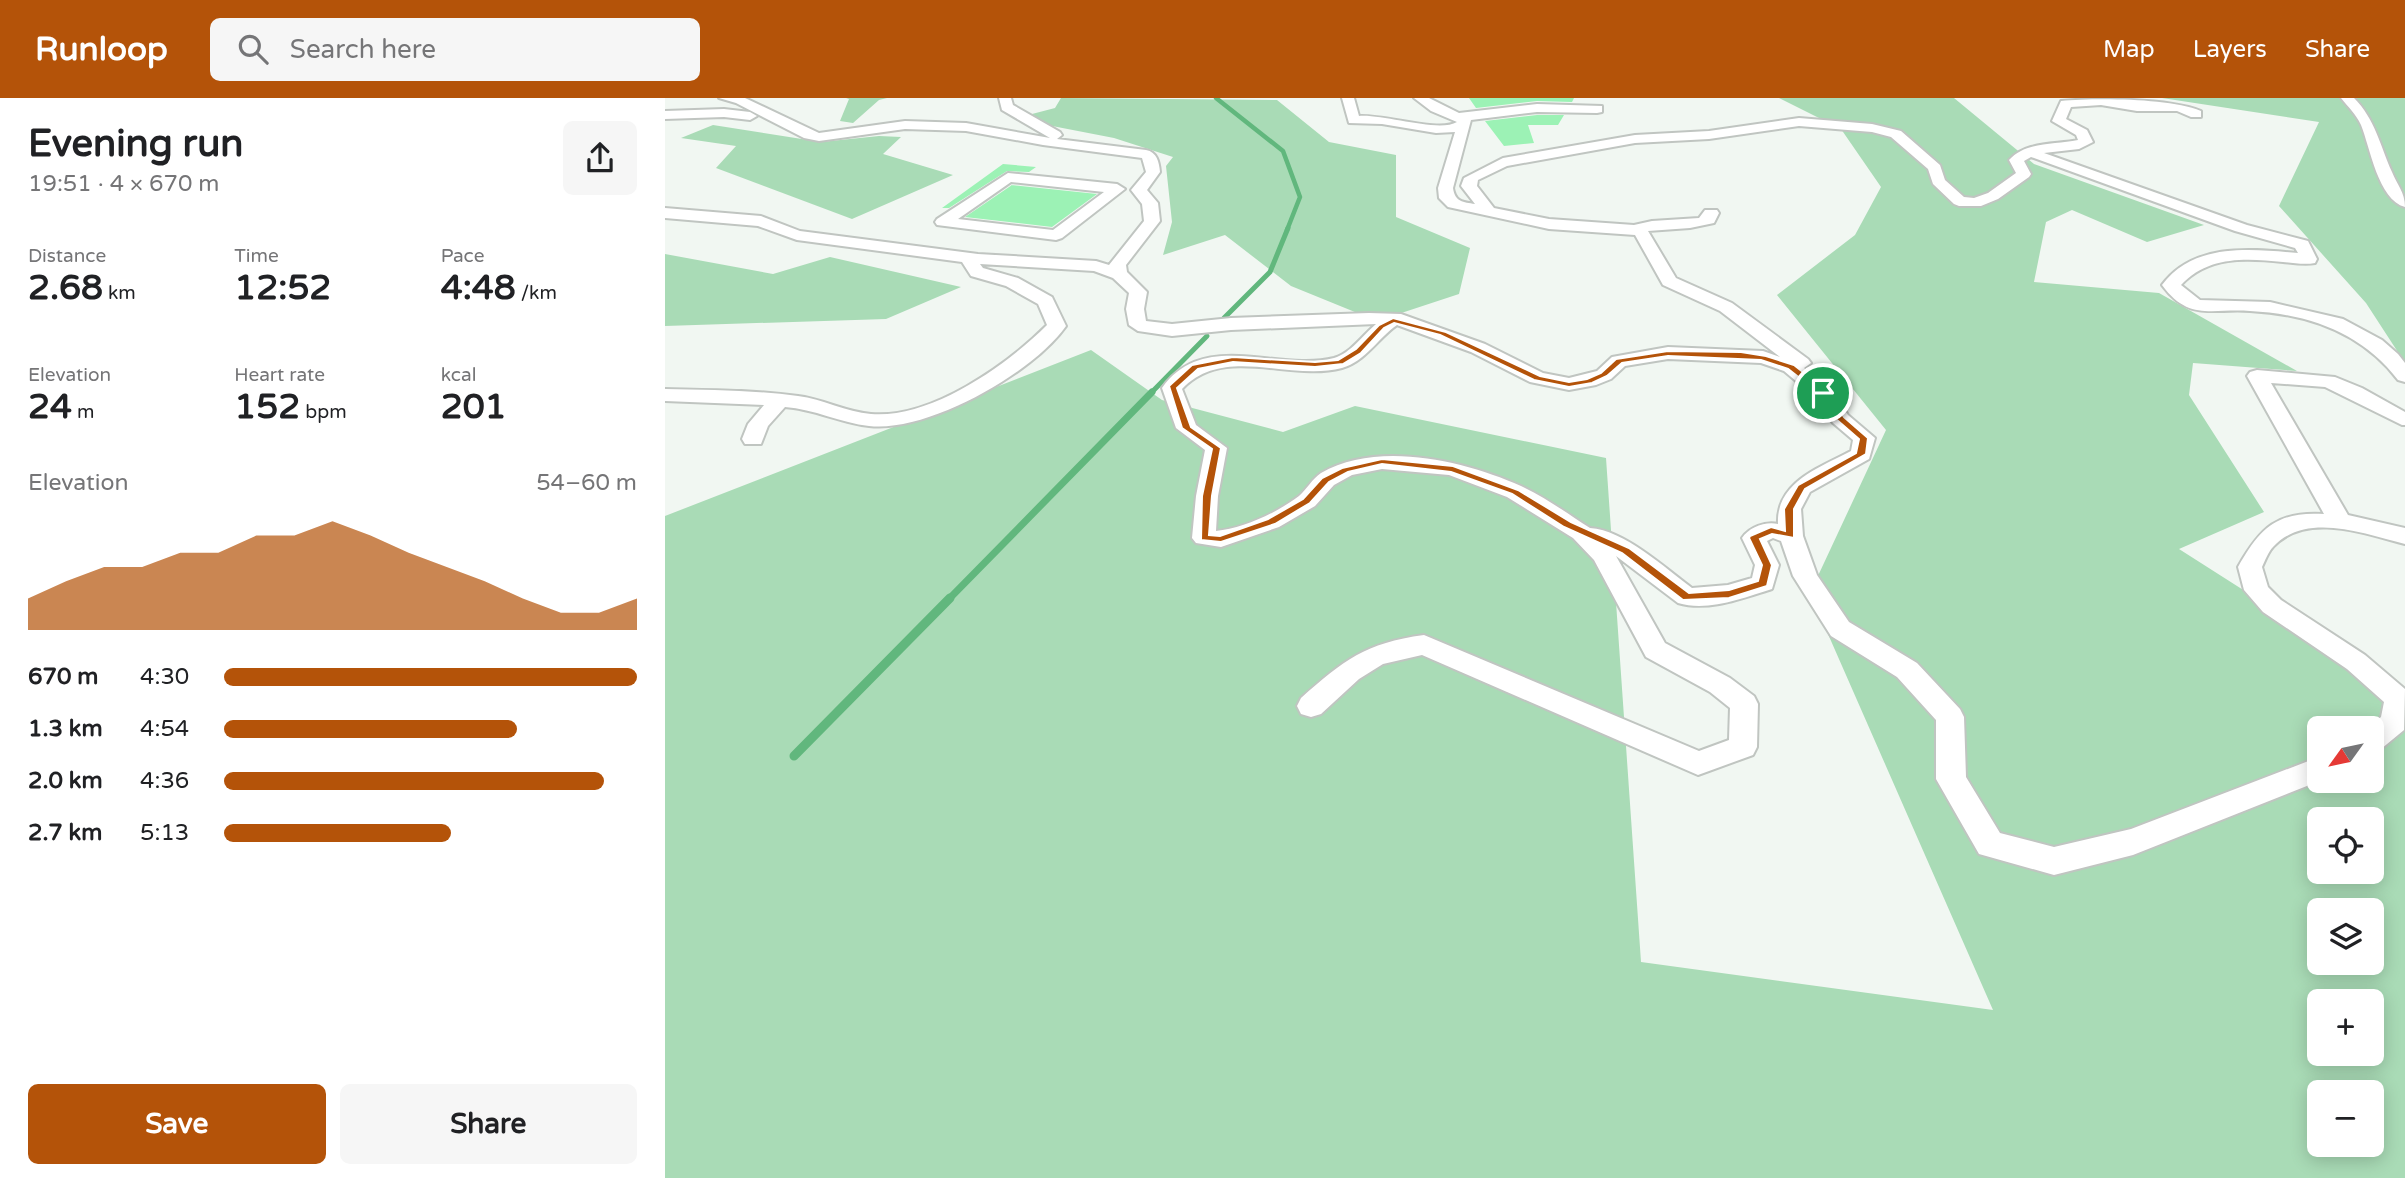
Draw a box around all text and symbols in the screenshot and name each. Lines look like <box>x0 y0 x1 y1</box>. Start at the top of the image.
search box <box>210 18 700 81</box>
text: Runloop <box>35 30 168 69</box>
icon: search <box>234 30 272 68</box>
text: Search here <box>290 34 436 65</box>
text: Map <box>2103 35 2155 64</box>
text: Layers <box>2193 35 2267 64</box>
text: Share <box>2305 35 2370 64</box>
text: Evening run <box>28 121 243 167</box>
button: share <box>563 121 637 195</box>
text: 19:51 · 4 × 670 m <box>28 170 219 198</box>
text: Distance <box>28 245 106 267</box>
text: Time <box>234 245 279 267</box>
text: Pace <box>441 245 484 267</box>
text: 2.68 <box>28 267 103 309</box>
text: 12:52 <box>234 267 331 309</box>
text: 4:48 <box>441 267 516 309</box>
text: km <box>103 282 136 304</box>
text: /km <box>516 282 557 304</box>
pin <box>1793 363 1853 423</box>
text: Elevation <box>28 364 111 386</box>
text: Heart rate <box>234 364 325 386</box>
text: kcal <box>441 364 476 386</box>
icon: arrive <box>1804 374 1842 412</box>
text: 24 <box>28 386 72 428</box>
text: 152 <box>234 386 300 428</box>
text: 201 <box>441 386 507 428</box>
text: m <box>72 401 94 423</box>
text: bpm <box>300 401 347 423</box>
text: Elevation <box>28 469 129 497</box>
text: 54–60 m <box>536 469 637 497</box>
text: 670 m <box>28 663 98 691</box>
text: 4:30 <box>140 663 189 691</box>
text: 1.3 km <box>28 715 103 743</box>
text: 4:54 <box>140 715 189 743</box>
north arrow <box>2307 716 2383 793</box>
map controls <box>2307 716 2384 1157</box>
text: 2.0 km <box>28 767 103 795</box>
text: 4:36 <box>140 767 189 795</box>
button: locate <box>2307 807 2384 884</box>
text: 2.7 km <box>28 819 102 847</box>
text: 5:13 <box>140 819 189 847</box>
button: layers <box>2307 898 2384 975</box>
button: + <box>2307 989 2384 1066</box>
button: − <box>2307 1080 2384 1157</box>
button: Save <box>28 1084 326 1164</box>
button: Share <box>340 1084 637 1164</box>

